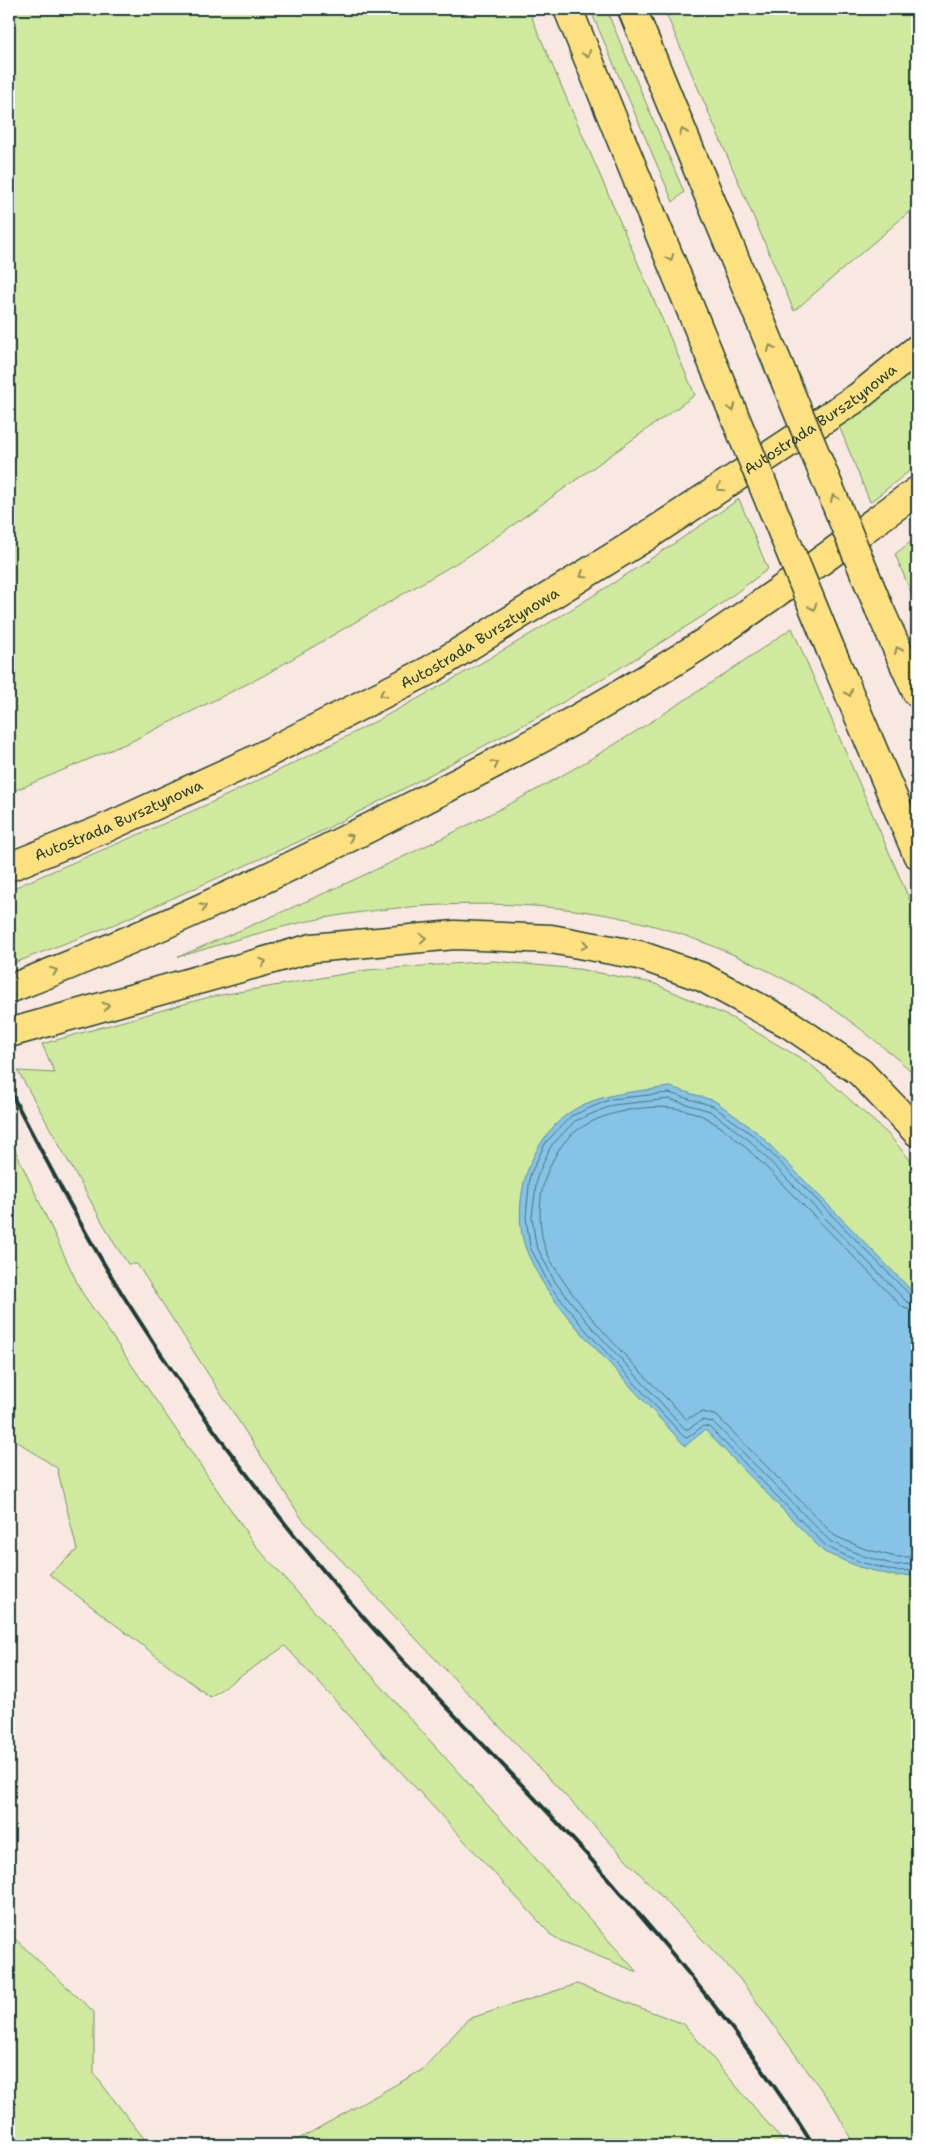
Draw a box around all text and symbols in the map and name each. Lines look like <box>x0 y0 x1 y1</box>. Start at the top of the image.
one-way arrow <box>580 49 591 58</box>
one-way arrow <box>678 128 689 137</box>
one-way arrow <box>663 253 674 262</box>
one-way arrow <box>767 344 778 353</box>
street label: Autostrada Bursztynowa <box>740 359 901 479</box>
one-way arrow <box>725 403 736 412</box>
one-way arrow <box>717 482 726 491</box>
one-way arrow <box>829 494 840 503</box>
one-way arrow <box>580 569 589 579</box>
street label: Autostrada Bursztynowa <box>397 582 563 693</box>
one-way arrow <box>807 602 817 611</box>
one-way arrow <box>894 646 905 655</box>
one-way arrow <box>380 688 389 698</box>
one-way arrow <box>843 688 853 697</box>
one-way arrow <box>490 760 499 770</box>
street label: Autostrada Bursztynowa <box>31 775 207 866</box>
one-way arrow <box>345 833 354 843</box>
one-way arrow <box>198 903 207 913</box>
one-way arrow <box>419 933 427 944</box>
one-way arrow <box>580 940 589 950</box>
one-way arrow <box>258 957 266 967</box>
one-way arrow <box>49 967 58 978</box>
one-way arrow <box>102 1001 110 1011</box>

